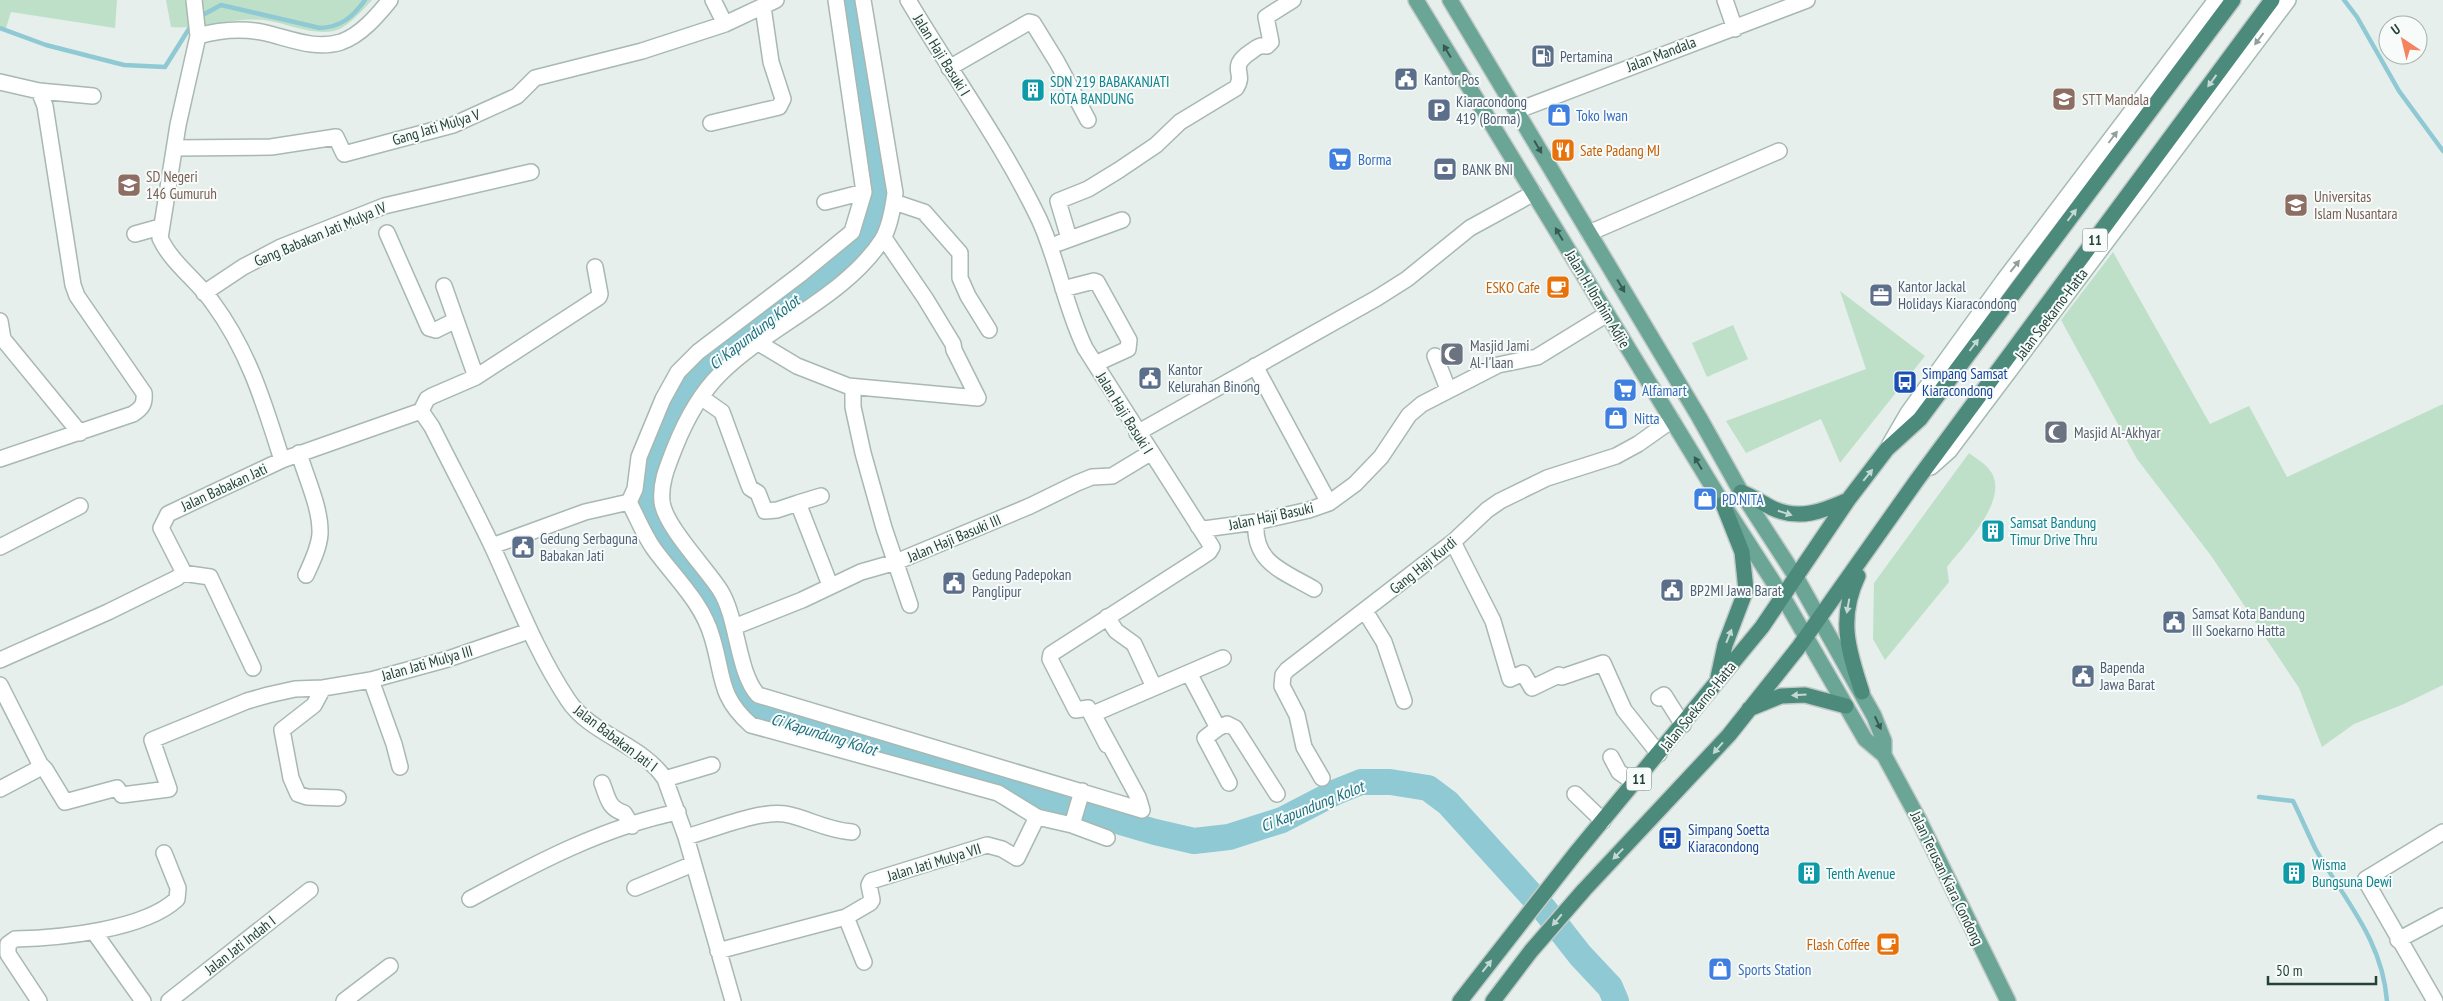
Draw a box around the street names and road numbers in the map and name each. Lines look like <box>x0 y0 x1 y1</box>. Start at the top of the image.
street label: Jalan Haji Basuki I <box>909 10 975 99</box>
street label: Jalan Mandala <box>1623 32 1698 76</box>
street label: Gang Jati Mulya V <box>390 105 482 149</box>
street label: Gang Babakan Jati Mulya IV <box>251 198 389 270</box>
road number: 11 <box>2082 228 2108 252</box>
street label: Jalan H. Ibrahim Adjie <box>1561 246 1635 351</box>
street label: Jalan Soekarno-Hatta <box>2010 265 2092 364</box>
street label: Jalan Haji Basuki I <box>1092 368 1158 457</box>
street label: Jalan Babakan Jati <box>177 459 270 516</box>
street label: Jalan Haji Basuki <box>1226 498 1315 534</box>
street label: Jalan Haji Basuki III <box>903 510 1004 567</box>
street label: Gang Haji Kurdi <box>1386 532 1460 598</box>
street label: Jalan Jati Mulya III <box>378 641 475 685</box>
street label: Jalan Soekarno-Hatta <box>1655 657 1740 755</box>
street label: Jalan Babakan Jati I <box>570 700 662 776</box>
road number: 11 <box>1626 768 1652 791</box>
street label: Jalan Terusan Kiara Condong <box>1906 807 1988 948</box>
street label: Jalan Jati Mulya VII <box>884 839 983 886</box>
street label: Jalan Jati Indah I <box>200 911 279 979</box>

